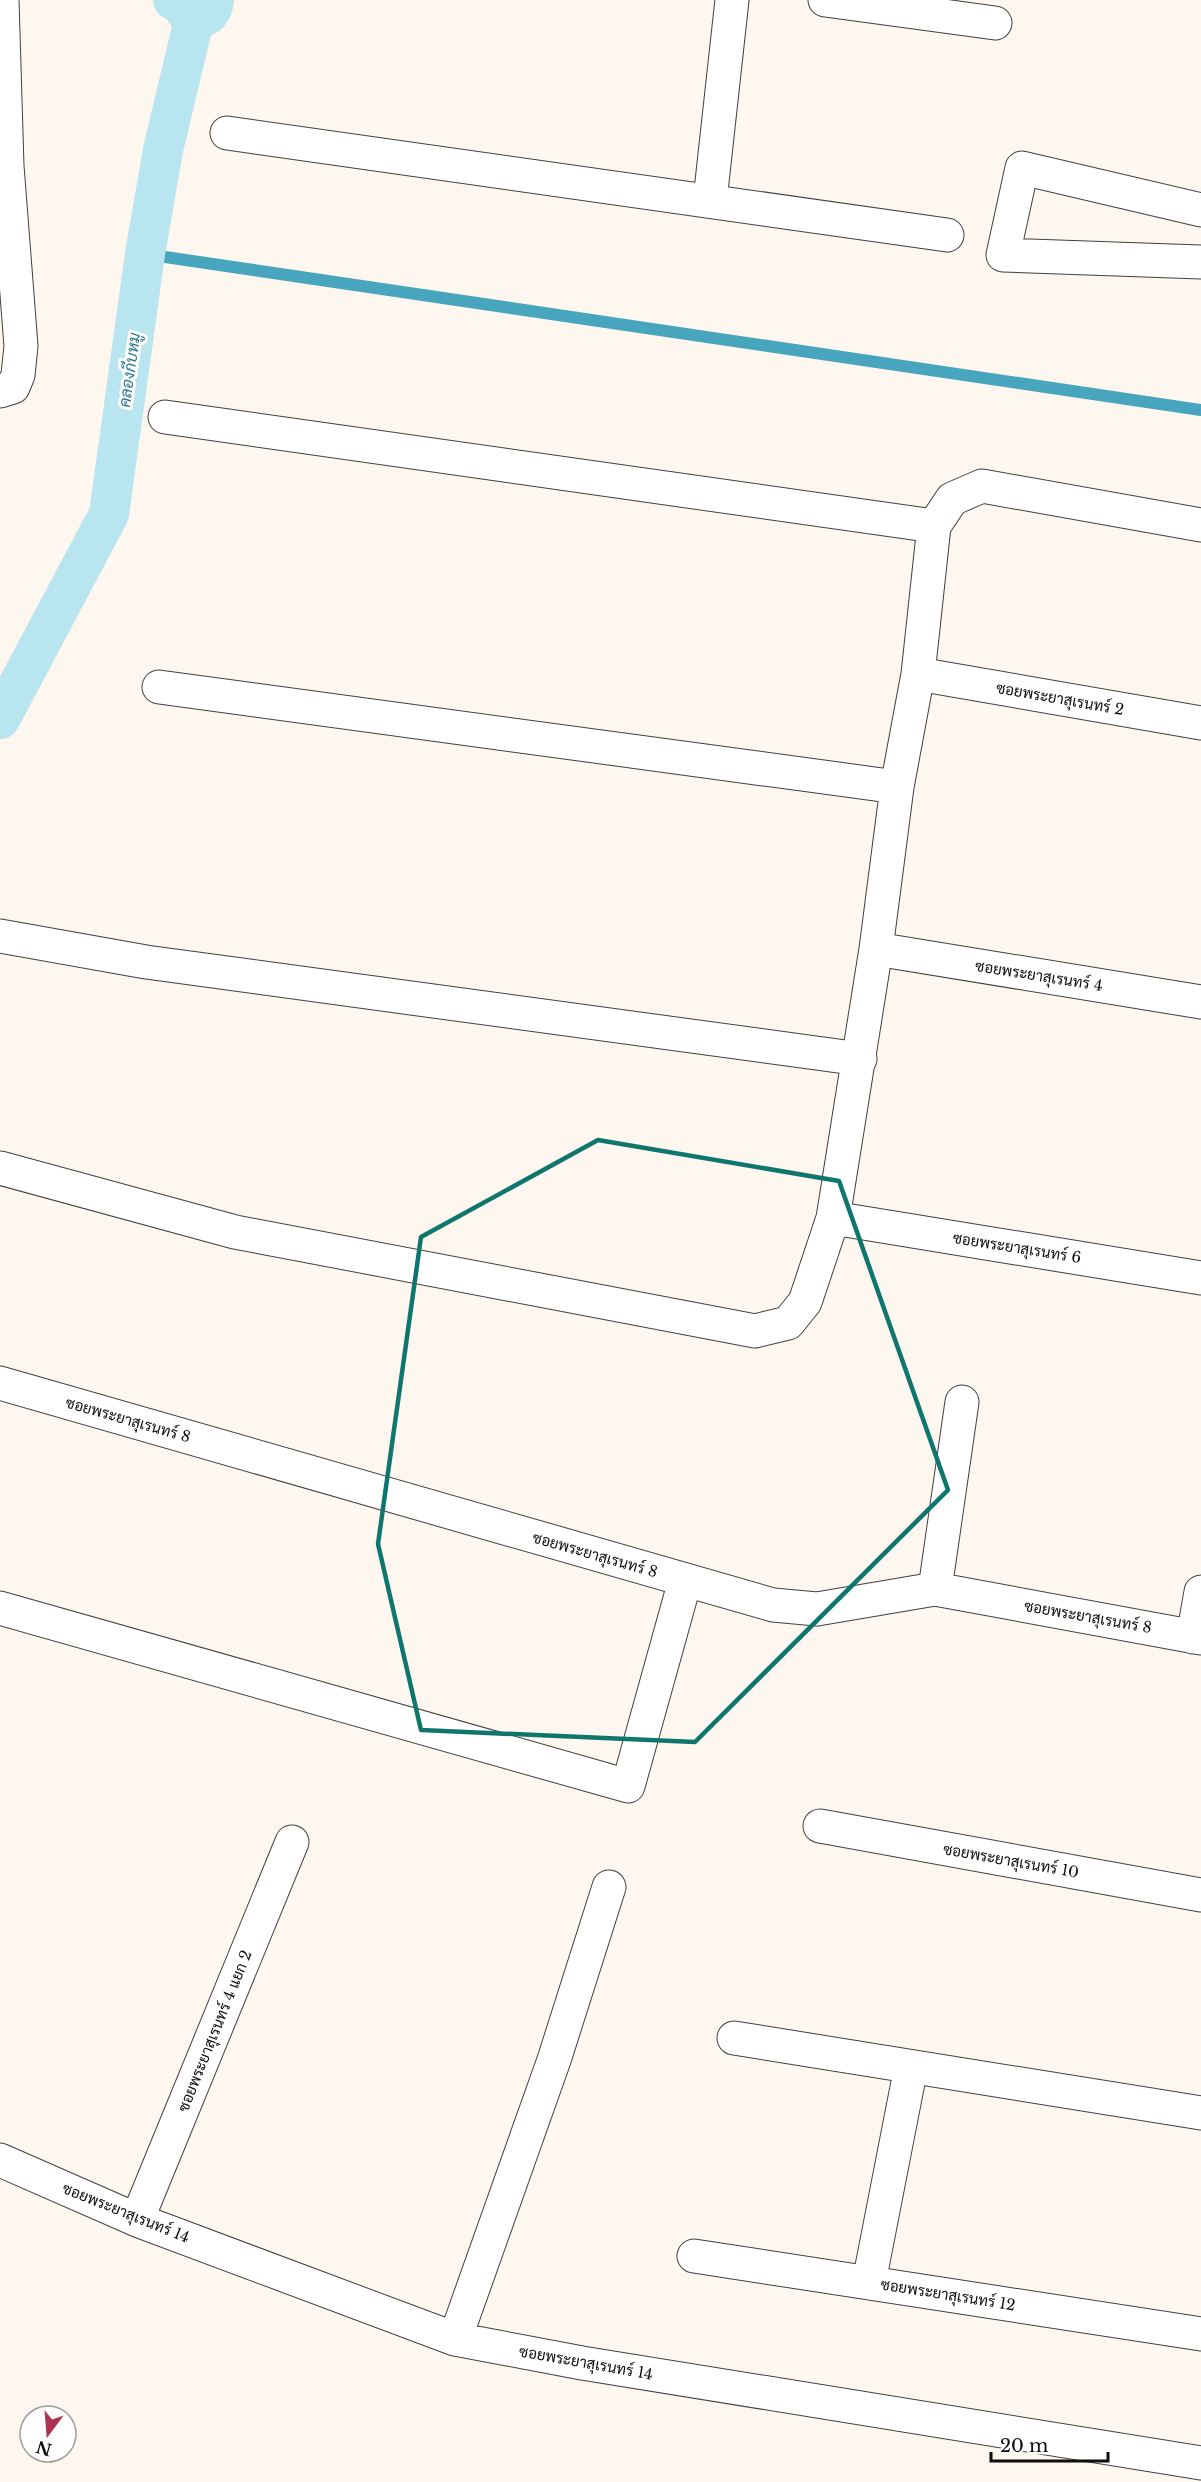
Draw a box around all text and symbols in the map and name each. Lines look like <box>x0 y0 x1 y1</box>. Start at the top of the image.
water label: คลองกีบหมู <box>113 331 146 409</box>
street label: ซอยพระยาสุเรนทร์ 2 <box>994 678 1125 721</box>
street label: ซอยพระยาสุเรนทร์ 4 <box>974 956 1104 997</box>
street label: ซอยพระยาสุเรนทร์ 6 <box>951 1228 1083 1269</box>
street label: ซอยพระยาสุเรนทร์ 8 <box>63 1393 193 1448</box>
street label: ซอยพระยาสุเรนทร์ 8 <box>530 1528 660 1583</box>
street label: ซอยพระยาสุเรนทร์ 8 <box>1022 1596 1153 1639</box>
street label: ซอยพระยาสุเรนทร์ 10 <box>941 1839 1080 1884</box>
street label: ซอยพระยาสุเรนทร์ 4 แยก 2 <box>173 1947 258 2115</box>
street label: ซอยพระยาสุเรนทร์ 14 <box>59 2178 193 2249</box>
street label: ซอยพระยาสุเรนทร์ 12 <box>879 2274 1017 2317</box>
street label: ซอยพระยาสุเรนทร์ 14 <box>517 2341 655 2386</box>
north arrow <box>18 2404 78 2464</box>
scale bar <box>991 2425 1108 2463</box>
text: 20 m <box>1000 2435 1048 2457</box>
text: N <box>34 2437 54 2460</box>

